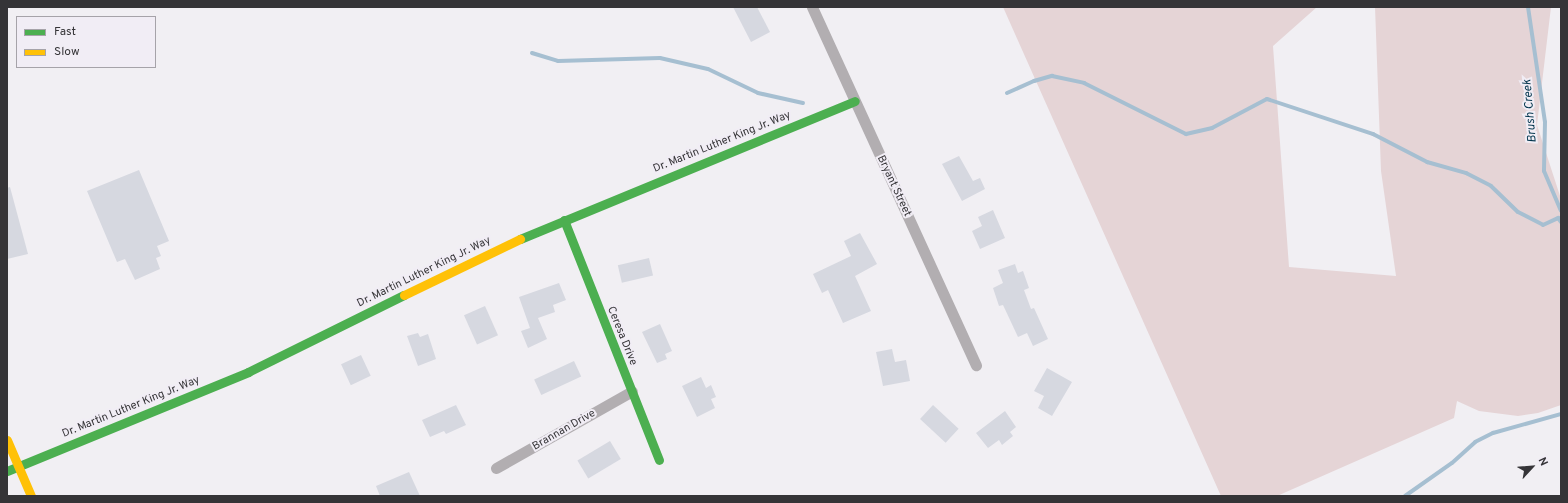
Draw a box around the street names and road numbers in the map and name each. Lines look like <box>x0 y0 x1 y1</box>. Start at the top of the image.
street label: Dr. Martin Luther King Jr. Way <box>651 108 793 176</box>
street label: Bryant Street <box>874 153 914 219</box>
street label: Dr. Martin Luther King Jr. Way <box>355 234 493 310</box>
street label: Ceresa Drive <box>604 305 640 367</box>
street label: Dr. Martin Luther King Jr. Way <box>60 373 202 441</box>
street label: Brannan Drive <box>530 407 598 453</box>

